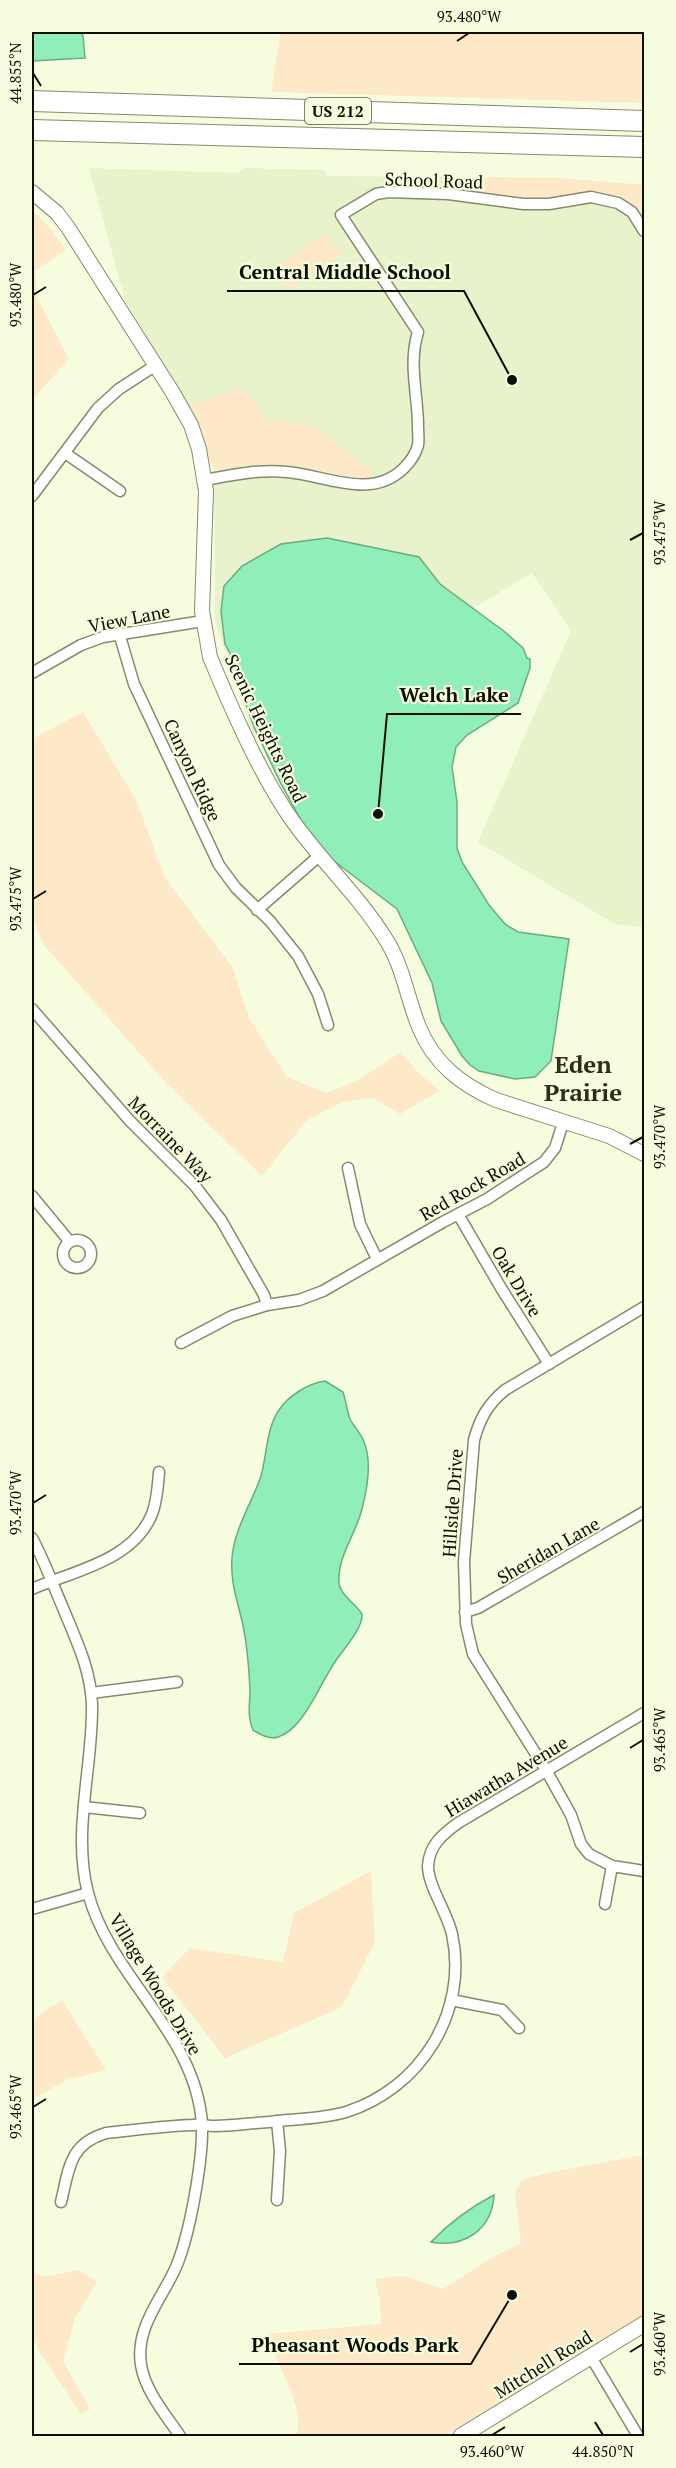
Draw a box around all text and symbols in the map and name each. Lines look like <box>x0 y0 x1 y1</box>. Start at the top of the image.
text: 93.480°W <box>437 6 502 26</box>
text: 44.855°N <box>5 42 25 104</box>
road number: US 212 <box>305 98 371 124</box>
street label: School Road <box>384 166 484 194</box>
callout: Central Middle School <box>227 253 464 291</box>
text: Central Middle School <box>239 258 451 285</box>
text: 93.480°W <box>5 262 25 327</box>
text: 93.475°W <box>649 500 669 565</box>
street label: View Lane <box>86 598 172 638</box>
street label: Scenic Heights Road <box>220 650 312 806</box>
callout: Welch Lake <box>387 676 521 714</box>
text: Welch Lake <box>399 681 509 708</box>
street label: Canyon Ridge <box>159 715 227 825</box>
text: 93.475°W <box>5 866 25 931</box>
district label: Eden Prairie <box>544 1048 622 1108</box>
street label: Morraine Way <box>124 1090 219 1188</box>
text: 93.470°W <box>649 1104 669 1169</box>
street label: Red Rock Road <box>415 1146 529 1226</box>
street label: Oak Drive <box>486 1241 548 1321</box>
street label: Hillside Drive <box>436 1448 468 1558</box>
text: 93.470°W <box>5 1470 25 1535</box>
street label: Sheridan Lane <box>492 1511 604 1589</box>
text: 93.465°W <box>649 1707 669 1772</box>
street label: Hiawatha Avenue <box>440 1730 572 1822</box>
street label: Village Woods Drive <box>104 1909 208 2059</box>
text: 93.465°W <box>5 2074 25 2139</box>
text: 93.460°W <box>649 2311 669 2376</box>
street label: Mitchell Road <box>490 2324 596 2404</box>
callout: Pheasant Woods Park <box>239 2326 471 2364</box>
text: Pheasant Woods Park <box>251 2331 459 2358</box>
text: 93.460°W <box>460 2441 525 2461</box>
text: 44.850°N <box>572 2441 634 2461</box>

